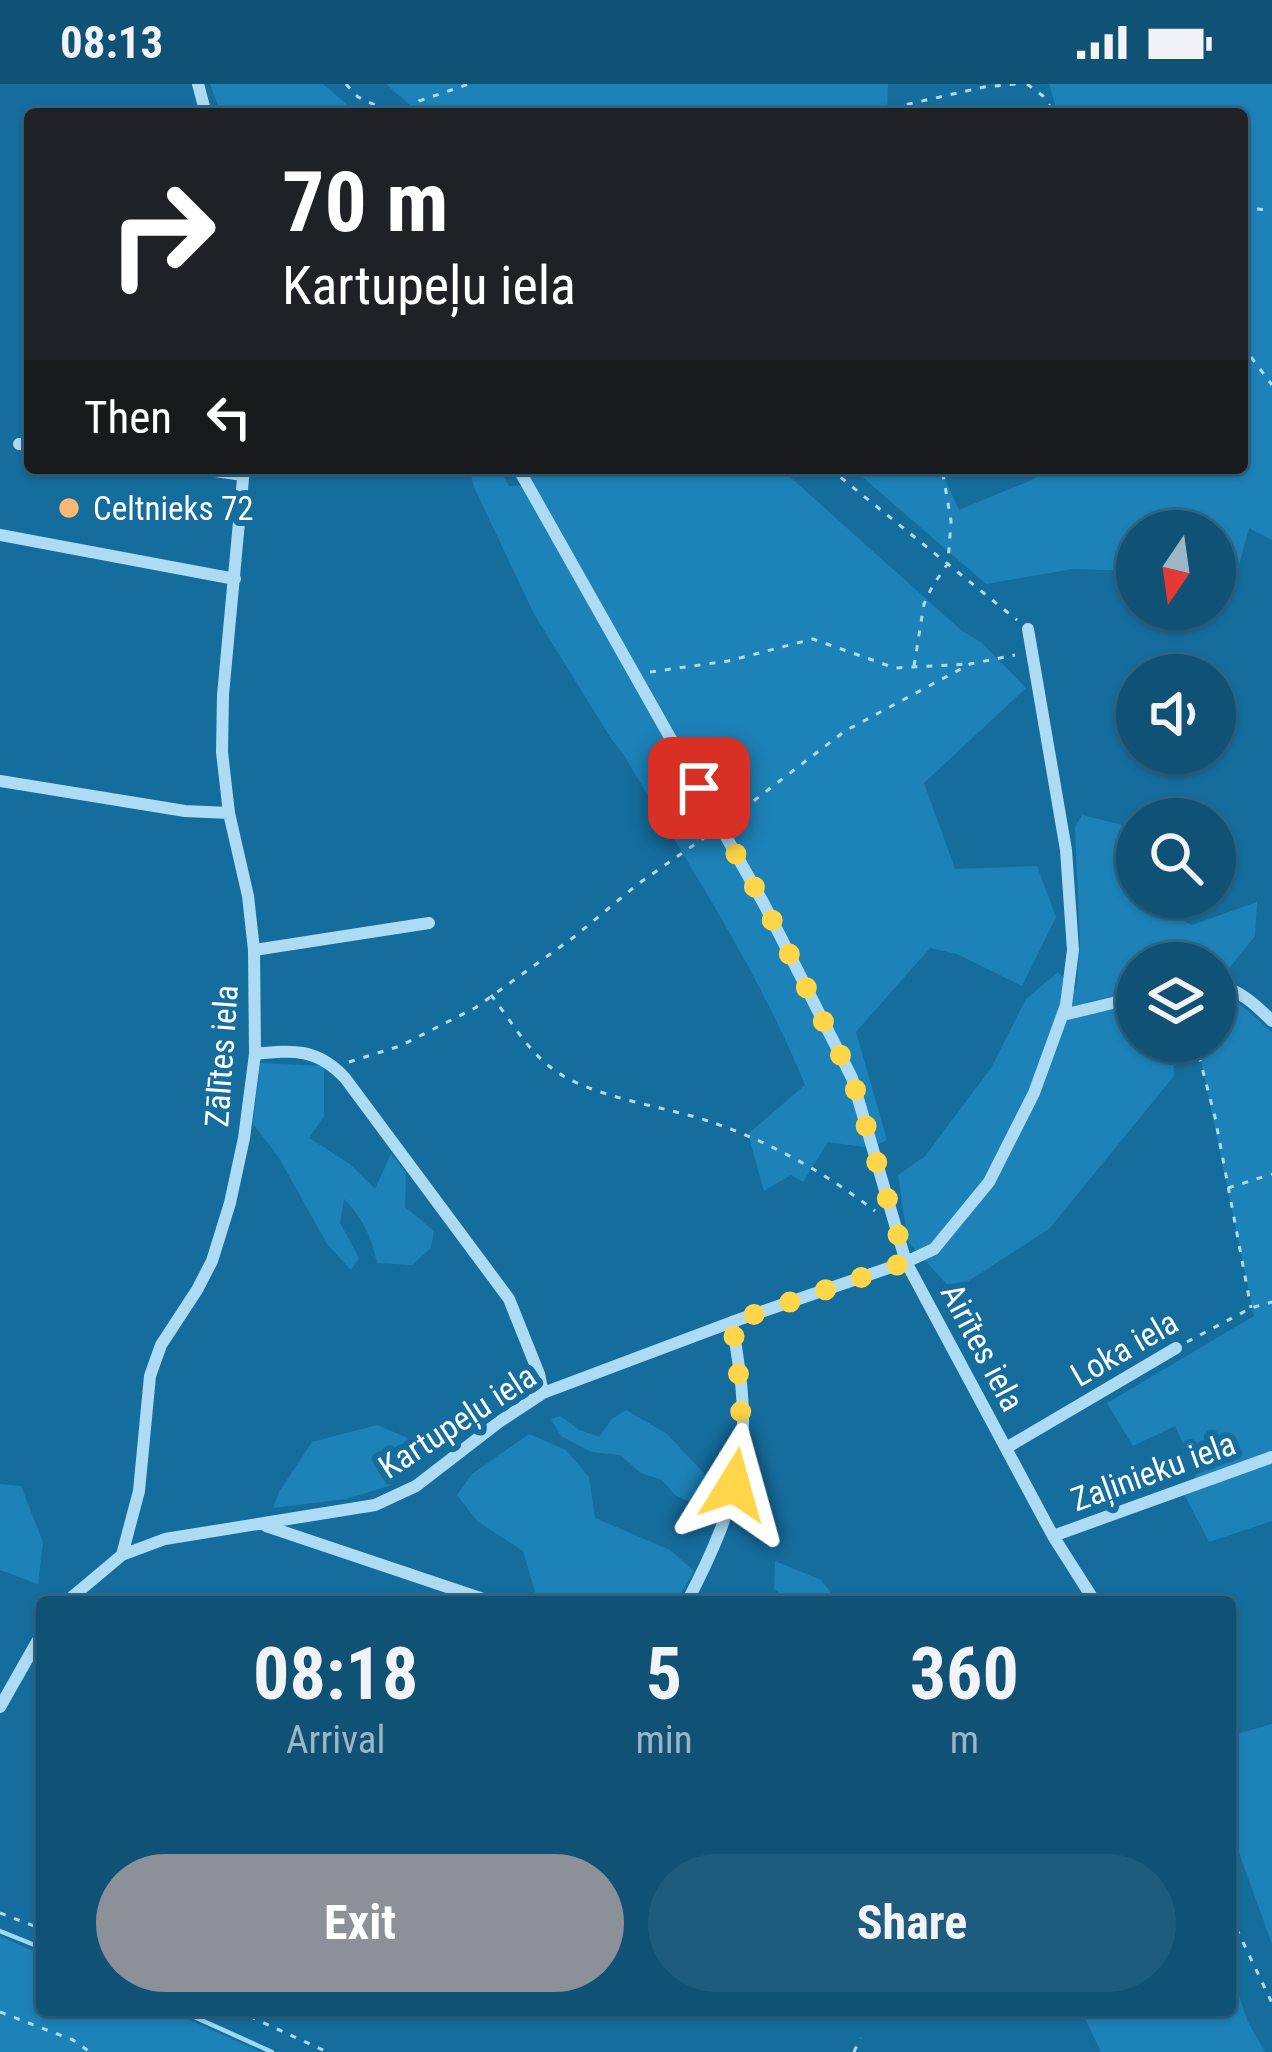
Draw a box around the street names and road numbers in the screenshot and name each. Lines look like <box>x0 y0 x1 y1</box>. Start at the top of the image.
street label: Zālītes iela <box>197 984 246 1129</box>
street label: Airītes iela <box>933 1277 1032 1418</box>
street label: Loka iela <box>1064 1302 1185 1395</box>
street label: Kartupeļu iela <box>371 1356 544 1488</box>
street label: Zaļinieku iela <box>1066 1424 1241 1520</box>

